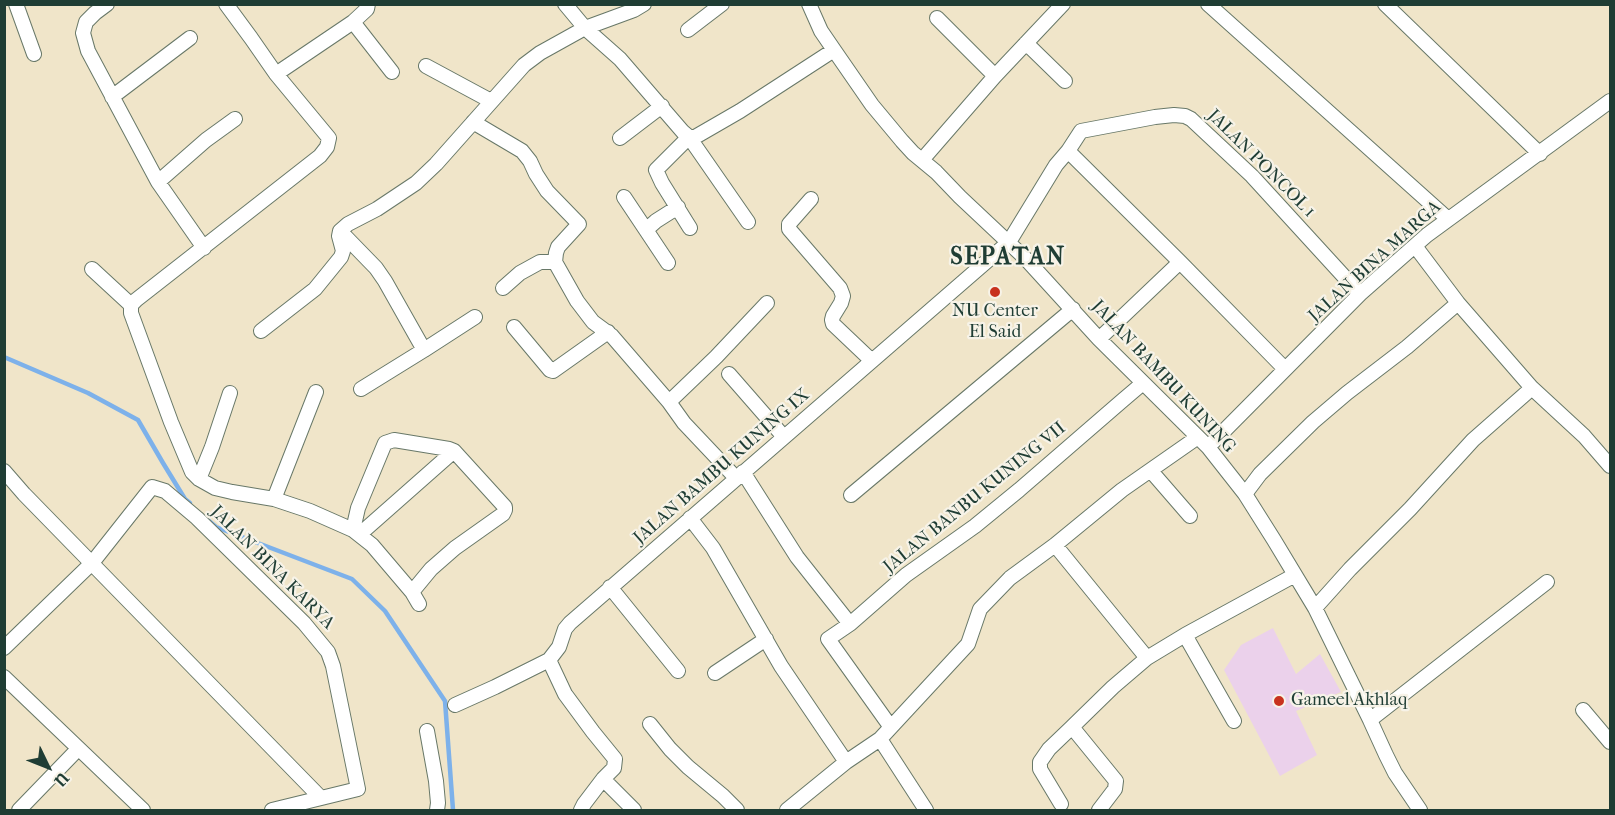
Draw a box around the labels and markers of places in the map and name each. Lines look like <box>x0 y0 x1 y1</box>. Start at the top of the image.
marker: NU Center El Said <box>988 285 1002 299</box>
place label: NU Center El Said <box>952 301 1038 344</box>
place label: Gameel Akhlaq <box>1291 690 1407 712</box>
marker: Gameel Akhlaq <box>1272 694 1286 708</box>

